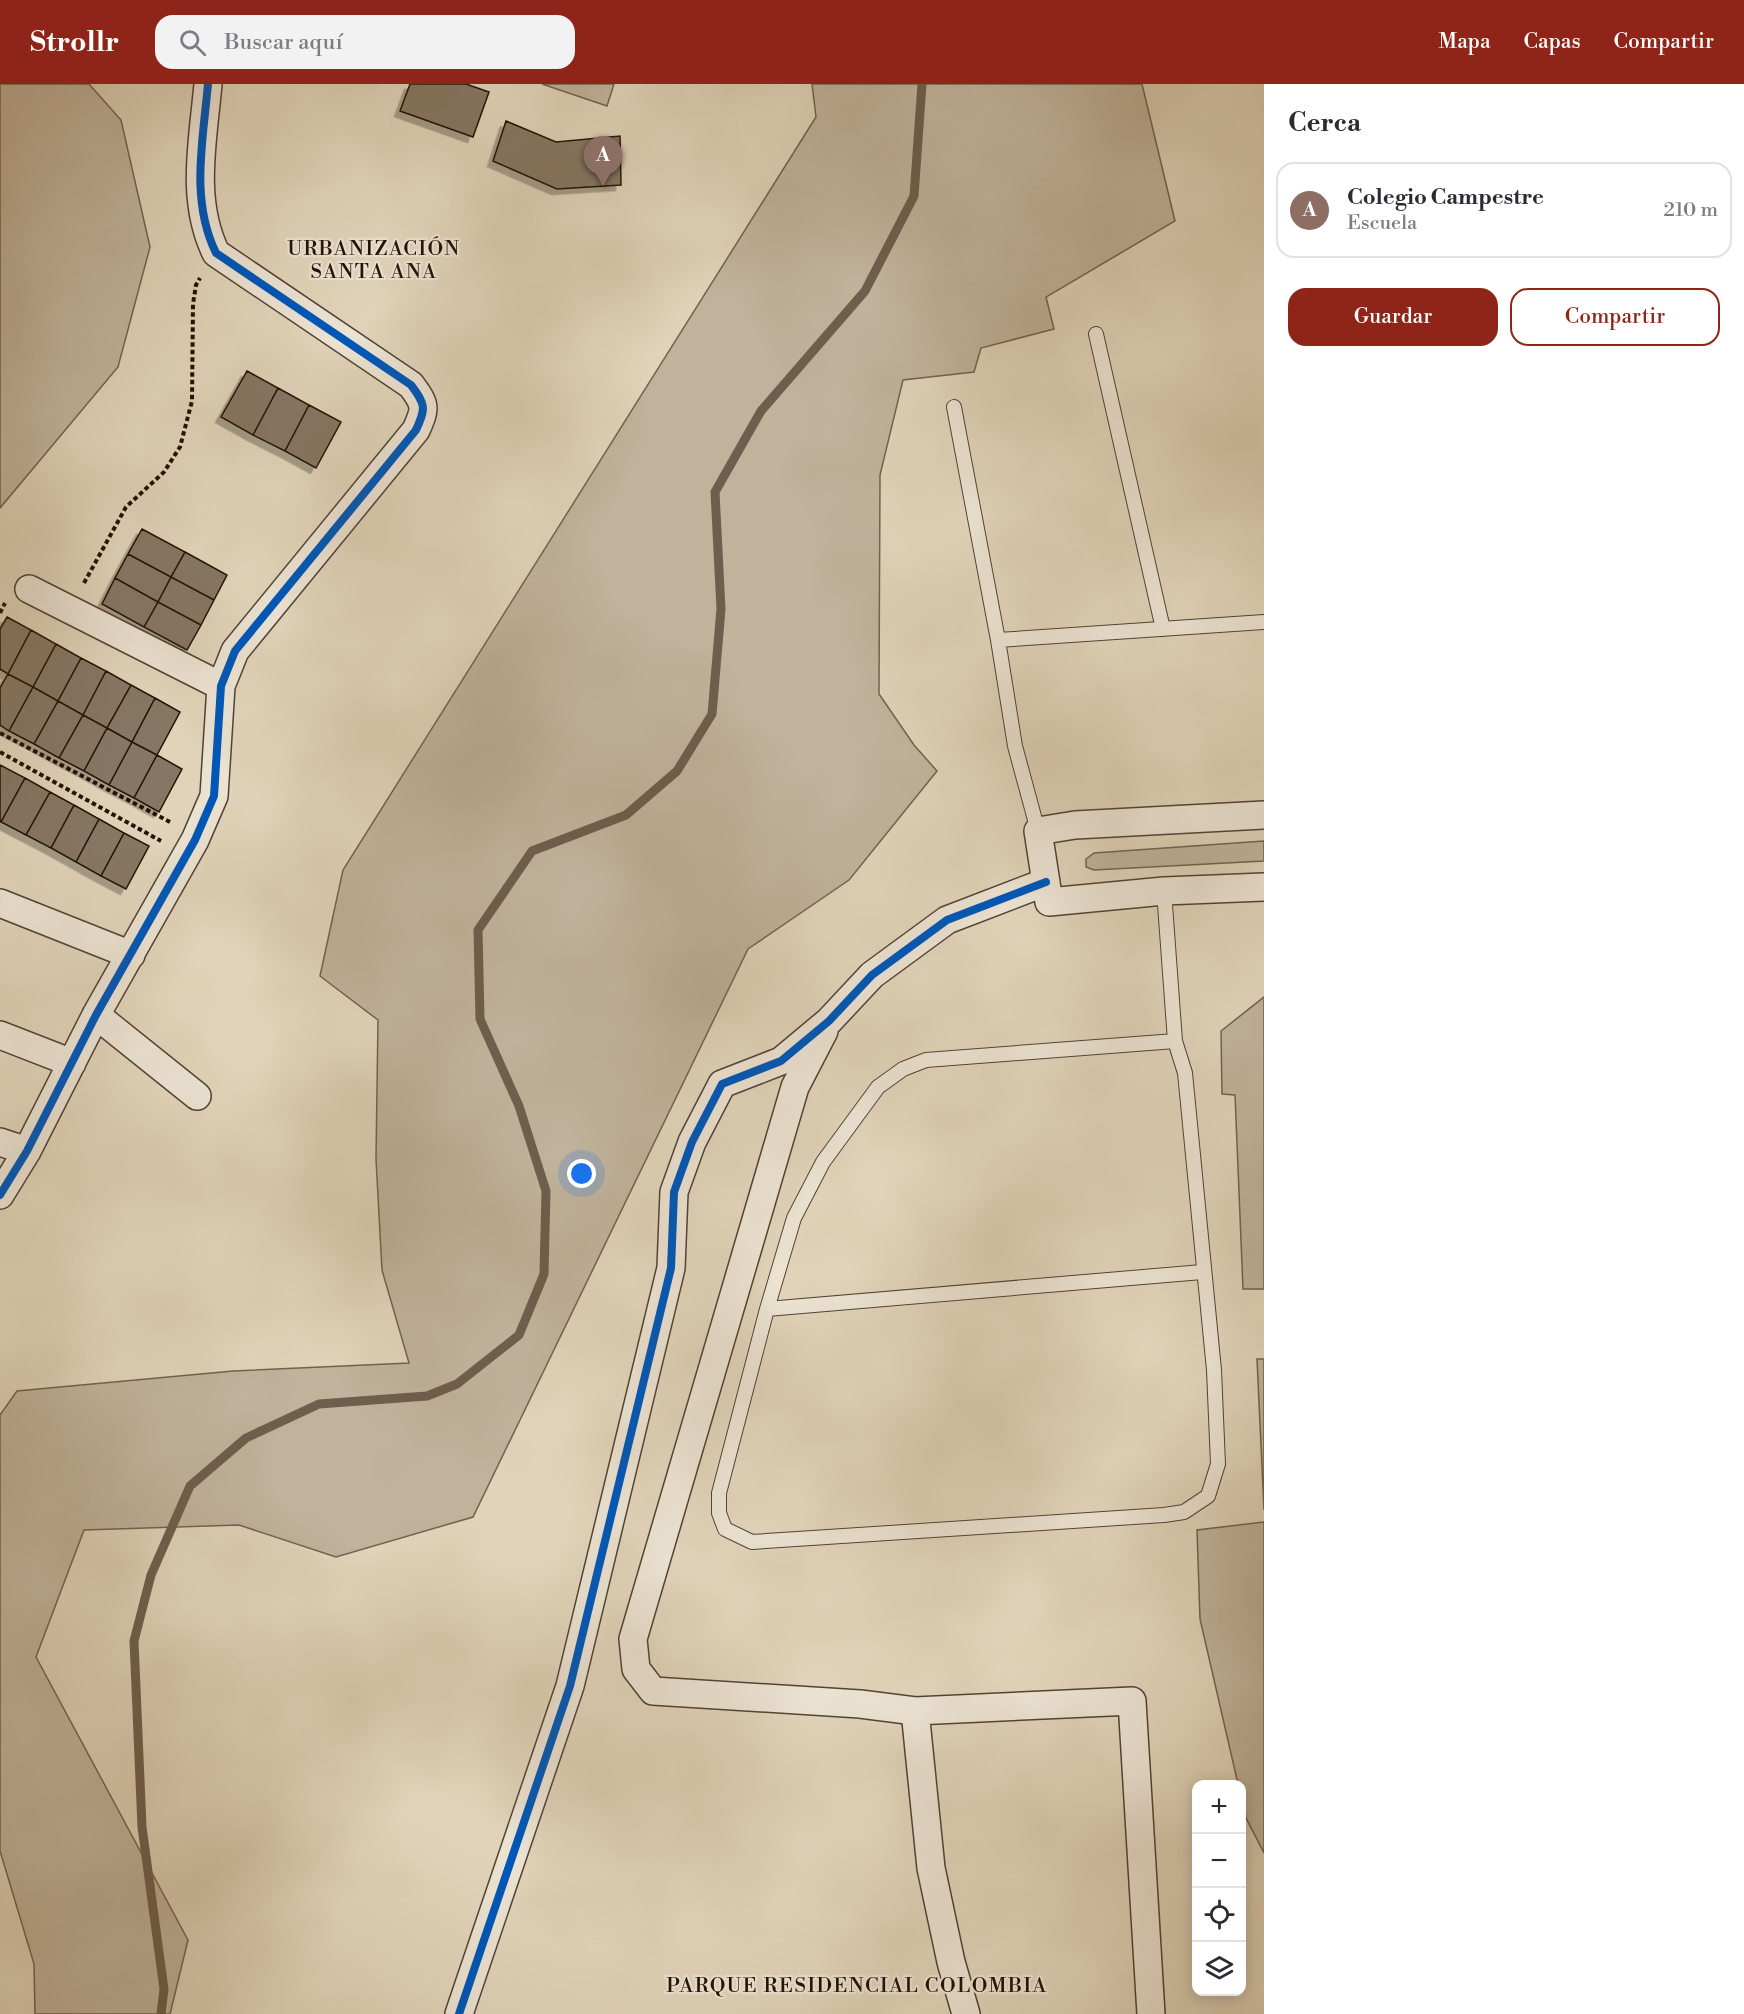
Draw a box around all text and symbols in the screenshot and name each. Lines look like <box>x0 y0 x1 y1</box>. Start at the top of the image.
search box <box>155 15 575 69</box>
text: Strollr <box>30 25 119 60</box>
icon: search <box>176 26 209 59</box>
text: Buscar aquí <box>224 29 343 56</box>
text: Mapa <box>1439 29 1491 55</box>
text: Capas <box>1524 29 1581 55</box>
text: Compartir <box>1614 29 1714 55</box>
text: Cerca <box>1288 107 1361 139</box>
pin: A <box>584 136 622 186</box>
text: Colegio Campestre <box>1347 184 1544 211</box>
text: A <box>1302 198 1317 223</box>
text: 210 m <box>1663 198 1718 223</box>
text: Escuela <box>1347 211 1417 236</box>
district label: URBANIZACIÓN SANTA ANA <box>287 236 461 285</box>
button: Guardar <box>1288 288 1498 346</box>
button: Compartir <box>1510 288 1720 346</box>
your location <box>567 1159 596 1188</box>
map controls <box>1192 1780 1246 1996</box>
button: + <box>1192 1780 1246 1834</box>
button: − <box>1192 1834 1246 1888</box>
button: locate <box>1192 1888 1246 1942</box>
button: layers <box>1192 1942 1246 1996</box>
district label: PARQUE RESIDENCIAL COLOMBIA <box>666 1974 1048 1999</box>

